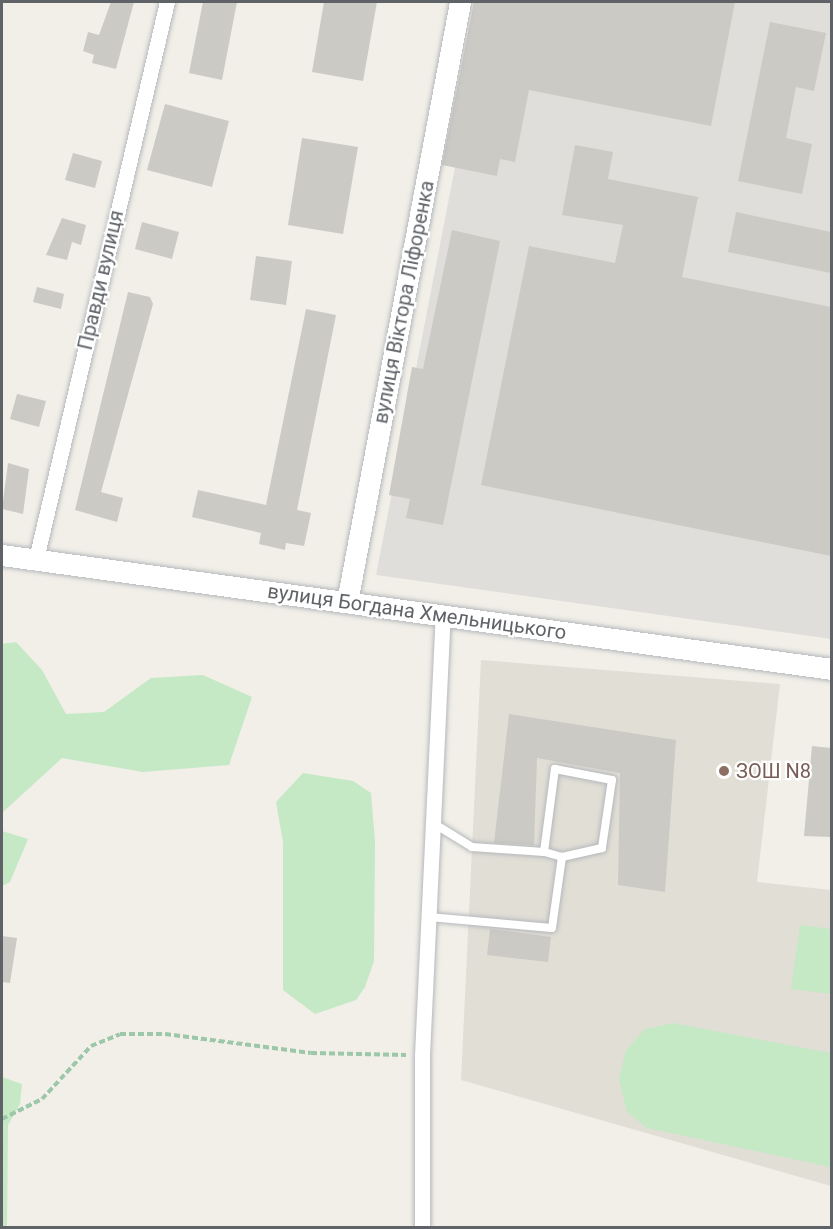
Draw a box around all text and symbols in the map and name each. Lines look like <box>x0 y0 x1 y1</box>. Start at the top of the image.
street label: вулиця Віктора Ліфоренка <box>369 178 439 426</box>
street label: Правди вулиця <box>73 208 129 352</box>
street label: вулиця Богдана Хмельницького <box>266 579 568 645</box>
place label: ЗОШ N8 <box>736 759 811 783</box>
marker: ЗОШ N8 <box>717 764 731 778</box>

